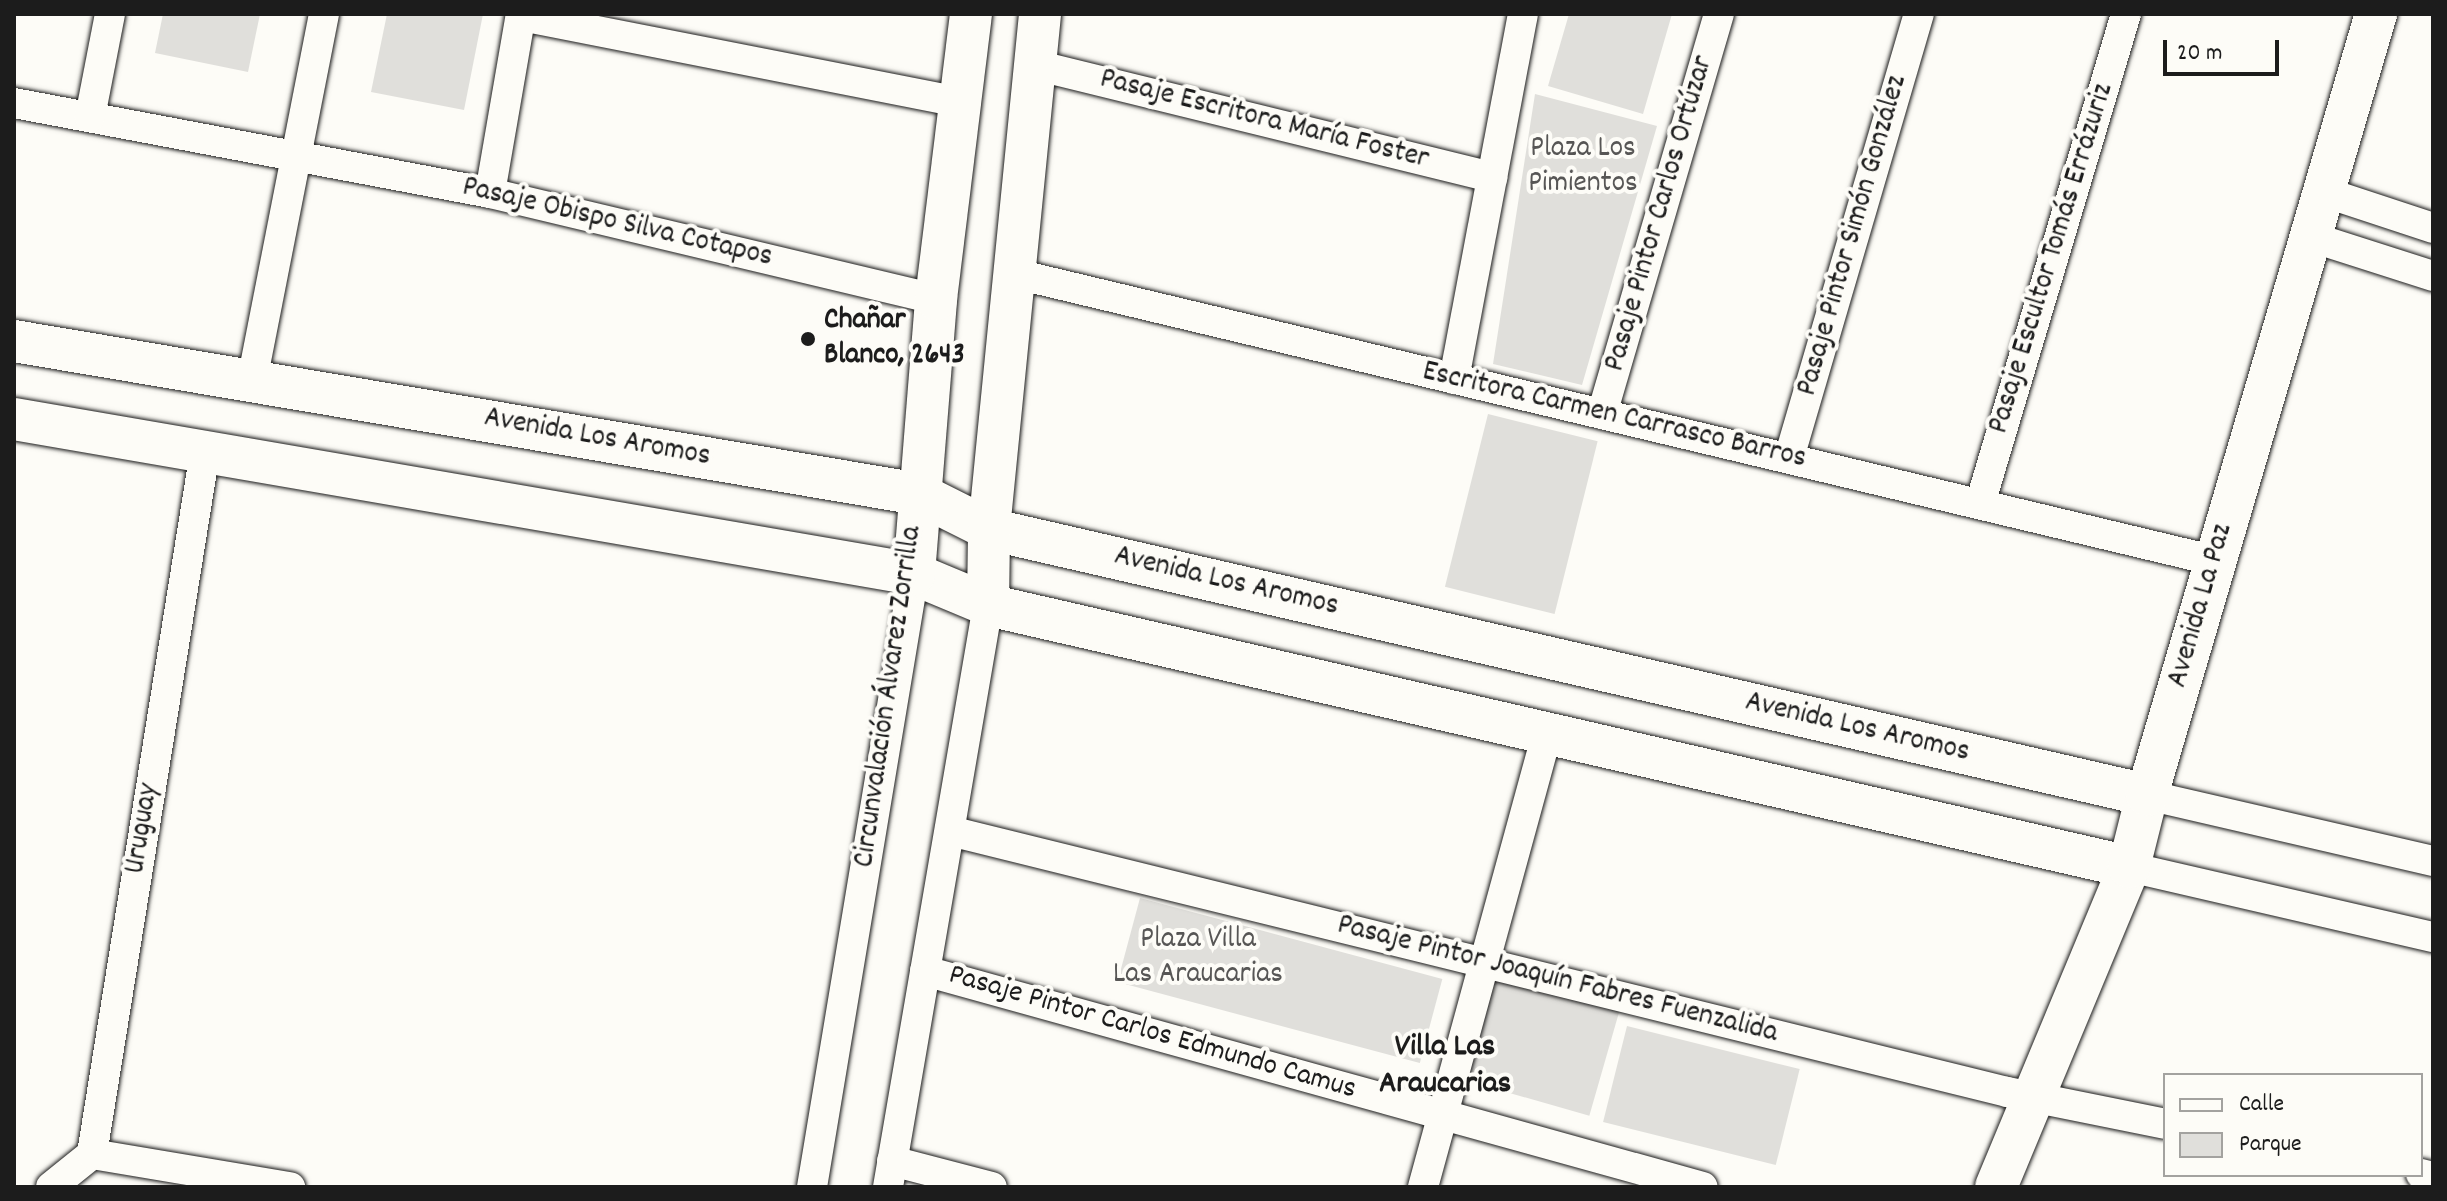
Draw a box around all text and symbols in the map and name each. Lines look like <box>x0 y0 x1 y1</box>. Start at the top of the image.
scale bar <box>2167 24 2283 74</box>
text: 20 m <box>2177 37 2223 71</box>
street label: Pasaje Pintor Carlos Ortúzar <box>1599 52 1723 376</box>
street label: Pasaje Escritora María Foster <box>1096 63 1432 179</box>
street label: Pasaje Pintor Simón González <box>1791 72 1917 400</box>
street label: Pasaje Escultor Tomás Errázuriz <box>1983 80 2123 438</box>
park label: Plaza Los Pimientos <box>1528 132 1638 202</box>
street label: Pasaje Obispo Silva Cotapos <box>458 171 776 277</box>
place label: Chañar Blanco, 2643 <box>824 304 965 374</box>
marker: Chañar Blanco, 2643 <box>799 330 817 348</box>
street label: Escritora Carmen Carrasco Barros <box>1419 355 1809 479</box>
street label: Avenida Los Aromos <box>481 401 713 477</box>
street label: Avenida La Paz <box>2161 520 2243 692</box>
street label: Circunvalación Álvarez Zorrilla <box>848 524 932 870</box>
street label: Avenida Los Aromos <box>1110 540 1342 626</box>
street label: Avenida Los Aromos <box>1741 686 1973 772</box>
street label: Uruguay <box>119 781 169 877</box>
street label: Pasaje Pintor Joaquín Fabres Fuenzalida <box>1333 909 1781 1053</box>
park label: Plaza Villa Las Araucarias <box>1113 923 1283 994</box>
street label: Pasaje Pintor Carlos Edmundo Camus <box>944 959 1360 1109</box>
district label: Villa Las Araucarias <box>1379 1030 1511 1105</box>
legend <box>2163 1073 2423 1177</box>
text: Calle <box>2239 1088 2284 1122</box>
text: Parque <box>2239 1128 2302 1162</box>

